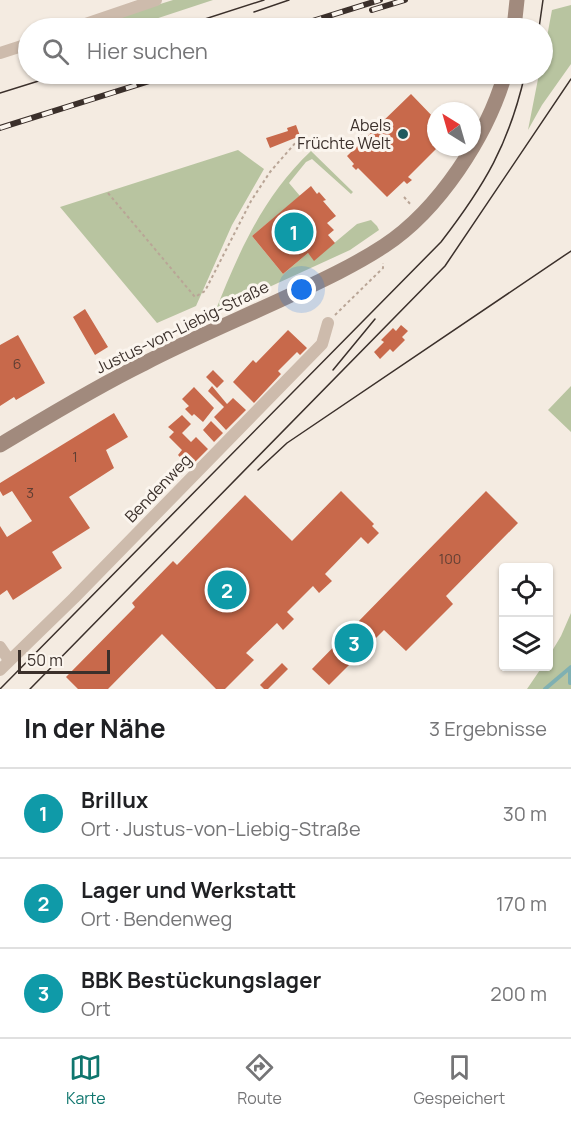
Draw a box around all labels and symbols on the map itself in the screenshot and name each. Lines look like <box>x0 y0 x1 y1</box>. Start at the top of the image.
north arrow <box>427 102 481 156</box>
place label: Abels Früchte Welt <box>297 114 391 154</box>
marker: Abels Früchte Welt <box>396 127 410 141</box>
pin: 1 <box>274 210 314 254</box>
street label: Justus-von-Liebig-Straße <box>92 275 272 379</box>
your location <box>287 275 316 304</box>
house number: 6 <box>13 354 21 373</box>
house number: 1 <box>72 447 78 466</box>
street label: Bendenweg <box>120 449 196 527</box>
house number: 3 <box>26 483 34 502</box>
house number: 100 <box>439 549 461 568</box>
pin: 2 <box>208 568 246 612</box>
pin: 3 <box>334 620 374 666</box>
scale bar <box>18 647 110 674</box>

